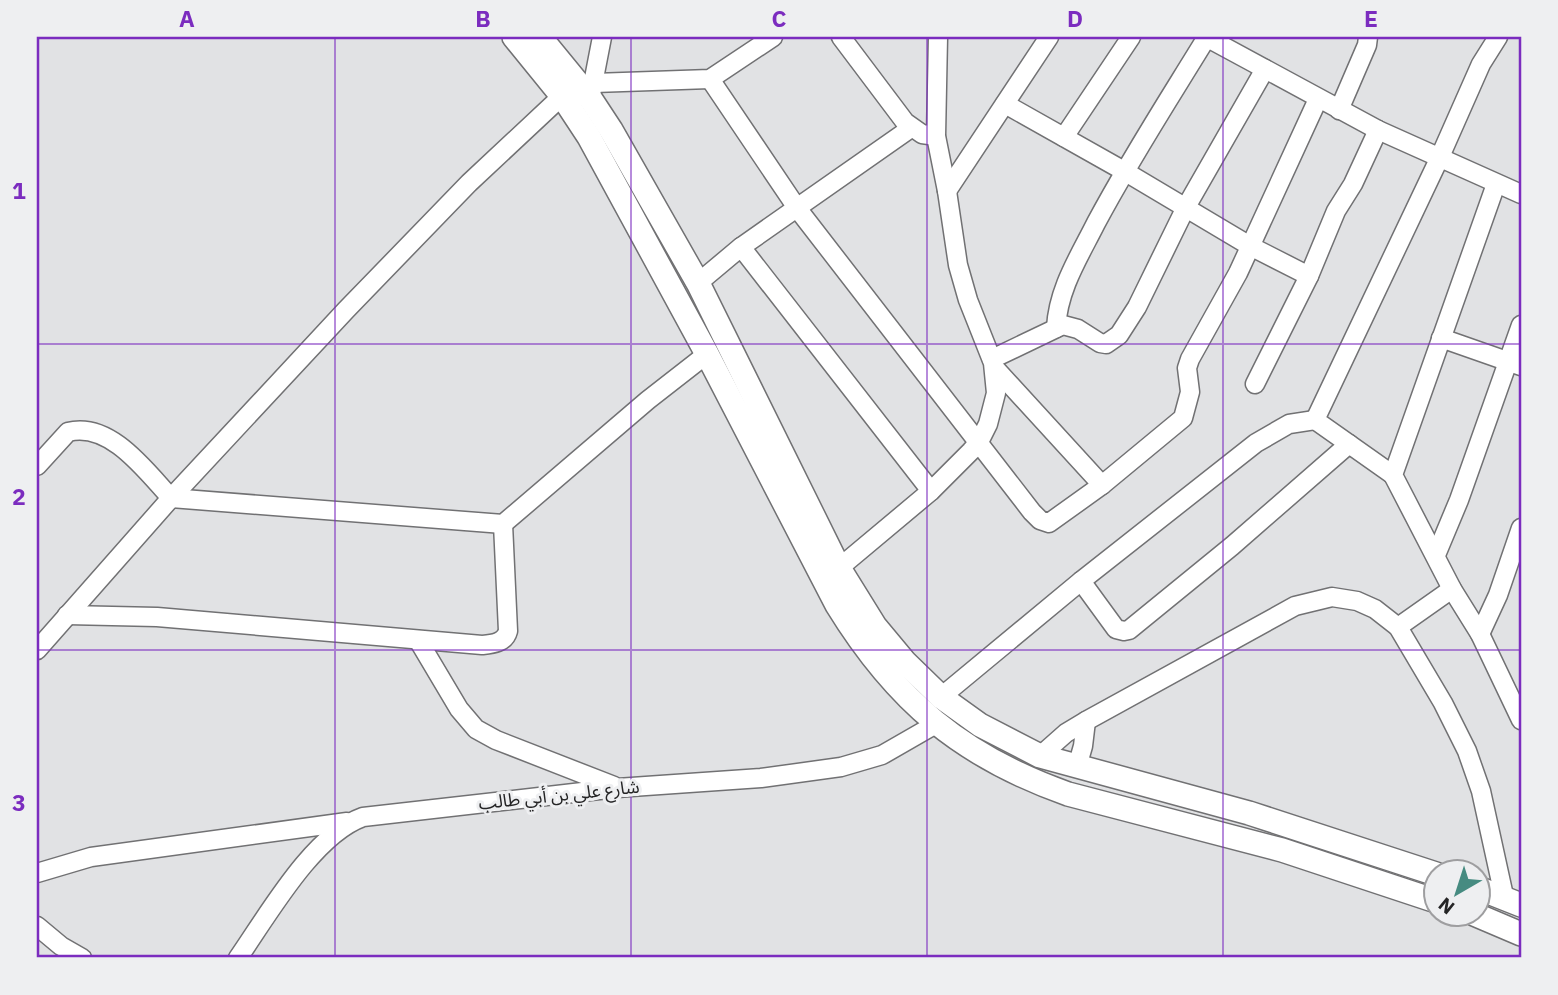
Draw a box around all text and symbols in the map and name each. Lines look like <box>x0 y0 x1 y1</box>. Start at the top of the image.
text: A <box>179 3 195 33</box>
text: B <box>475 3 491 33</box>
text: C <box>772 3 787 33</box>
text: D <box>1067 3 1083 33</box>
text: E <box>1364 3 1378 33</box>
text: 1 <box>12 175 26 205</box>
text: 2 <box>12 481 26 511</box>
street label: شارع علي بن أبي طالب <box>477 775 641 817</box>
text: 3 <box>12 787 26 817</box>
north arrow <box>1422 858 1492 928</box>
text: N <box>1433 893 1459 920</box>

